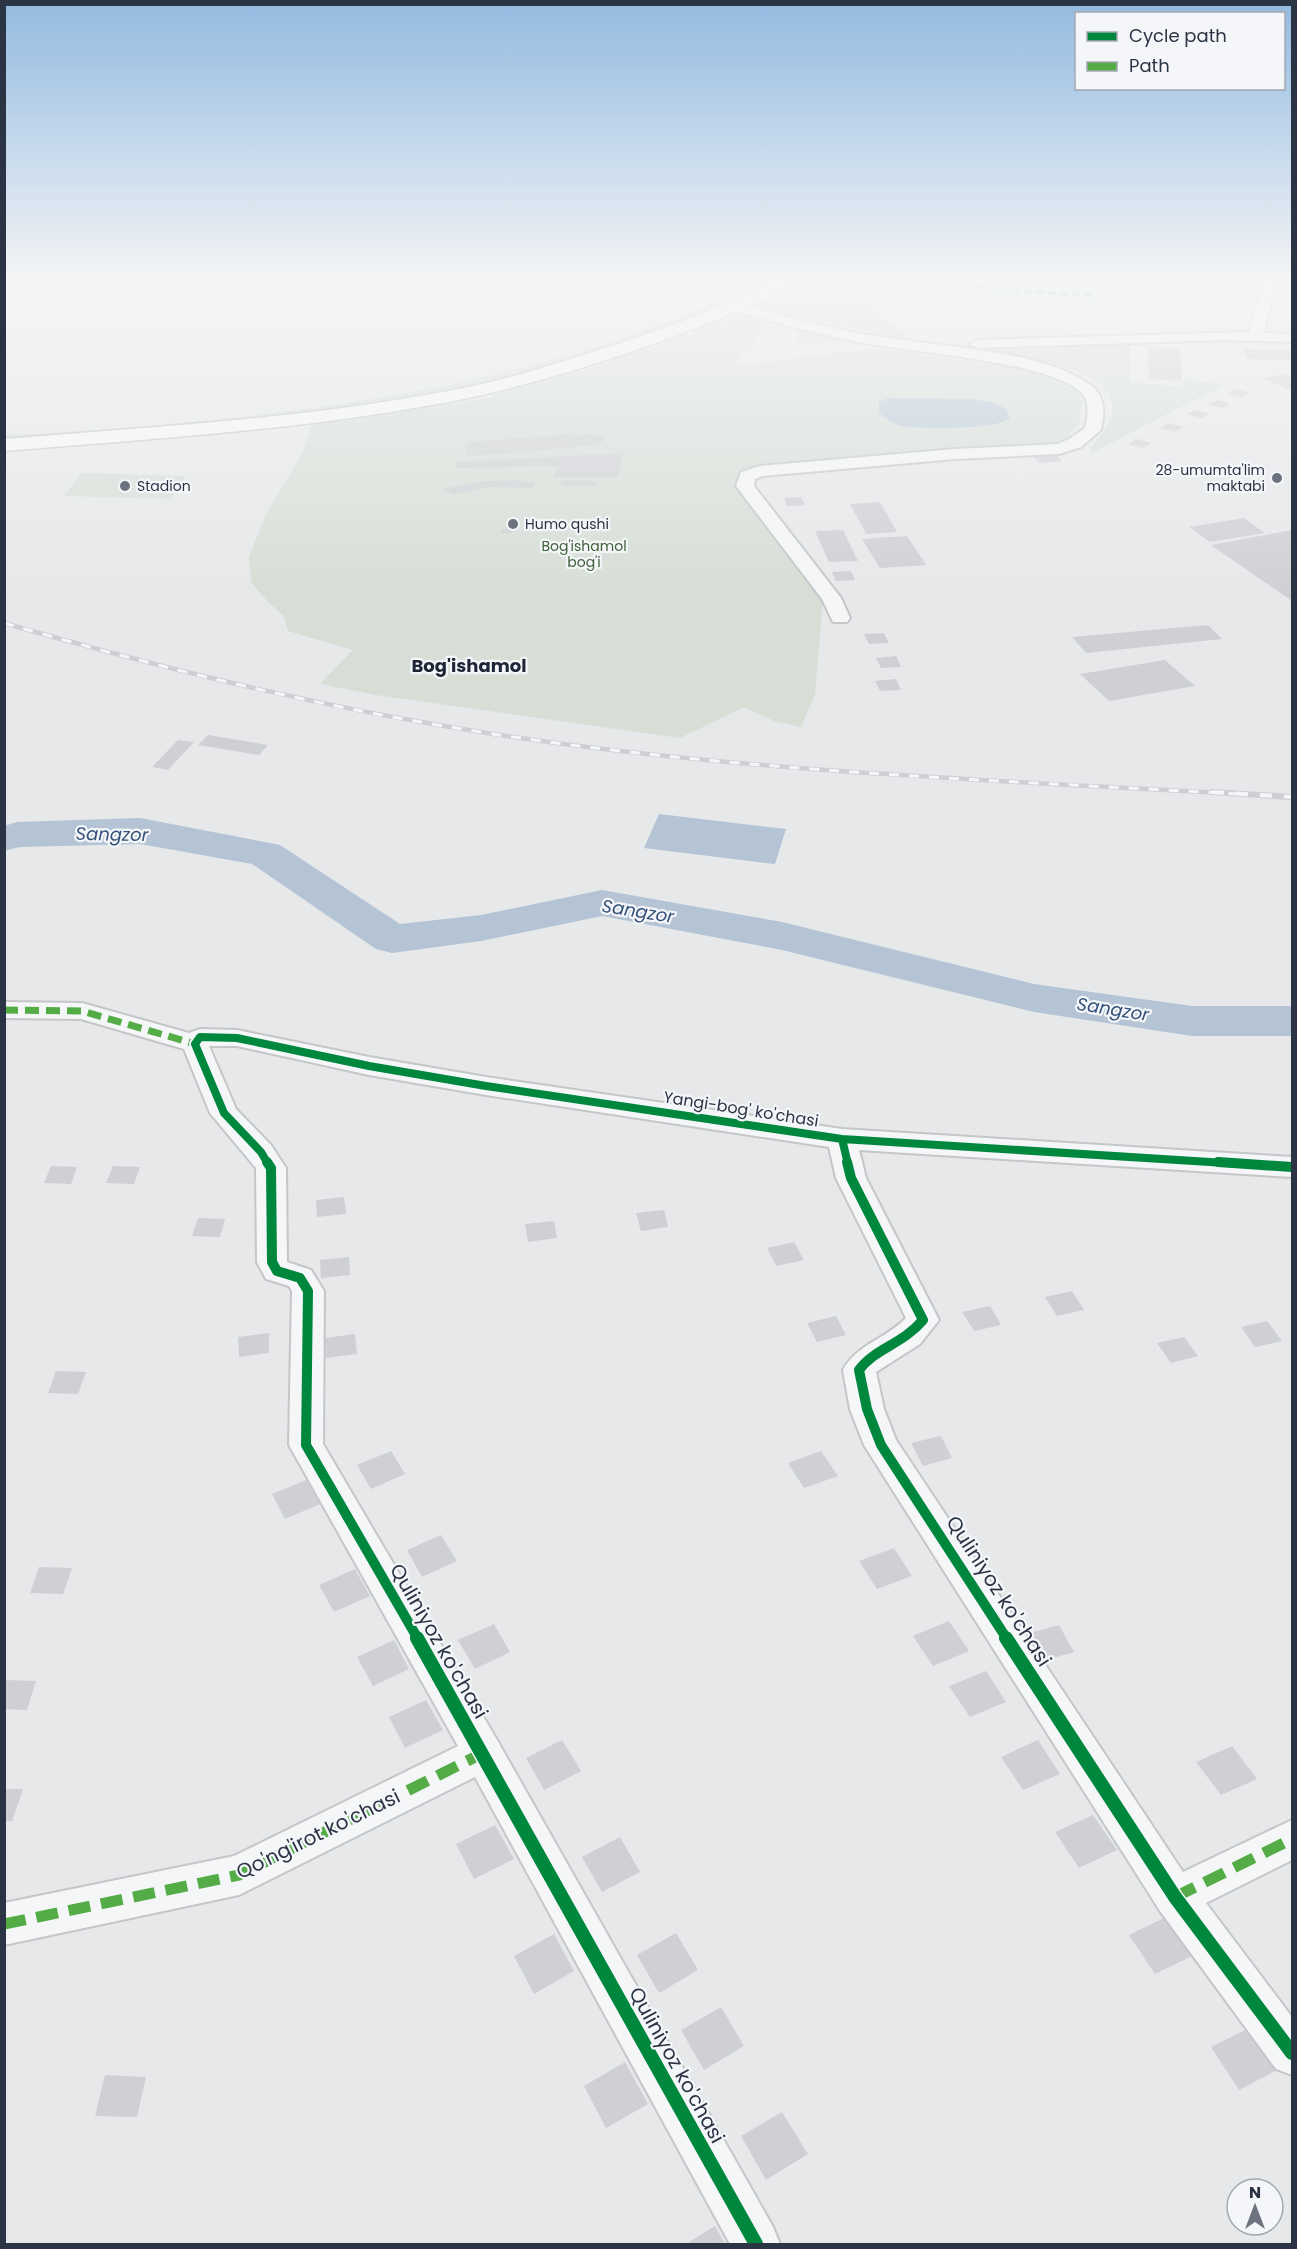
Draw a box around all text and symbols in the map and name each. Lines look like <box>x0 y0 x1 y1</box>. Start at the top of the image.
legend <box>1075 12 1285 90</box>
text: Cycle path <box>1129 23 1227 48</box>
text: Path <box>1129 53 1170 78</box>
place label: 28-umumta'lim maktabi <box>1156 460 1265 496</box>
marker: 28-umumta'lim maktabi <box>1270 471 1284 485</box>
place label: Stadion <box>137 476 191 496</box>
marker: Stadion <box>118 479 132 493</box>
place label: Humo qushi <box>525 514 609 534</box>
marker: Humo qushi <box>506 517 520 531</box>
park label: Bog'ishamol bog'i <box>541 536 627 572</box>
district label: Bog'ishamol <box>411 653 527 678</box>
water label: Sangzor <box>75 821 150 847</box>
water label: Sangzor <box>600 893 677 929</box>
water label: Sangzor <box>1075 991 1152 1027</box>
street label: Yangi-bog' ko'chasi <box>662 1085 820 1133</box>
street label: Quliniyoz ko'chasi <box>940 1510 1058 1672</box>
street label: Quliniyoz ko'chasi <box>383 1558 495 1724</box>
street label: Qo'ng'irot ko'chasi <box>231 1782 405 1886</box>
street label: Quliniyoz ko'chasi <box>622 1982 732 2148</box>
north arrow <box>1225 2177 1285 2237</box>
text: N <box>1249 2181 1261 2204</box>

